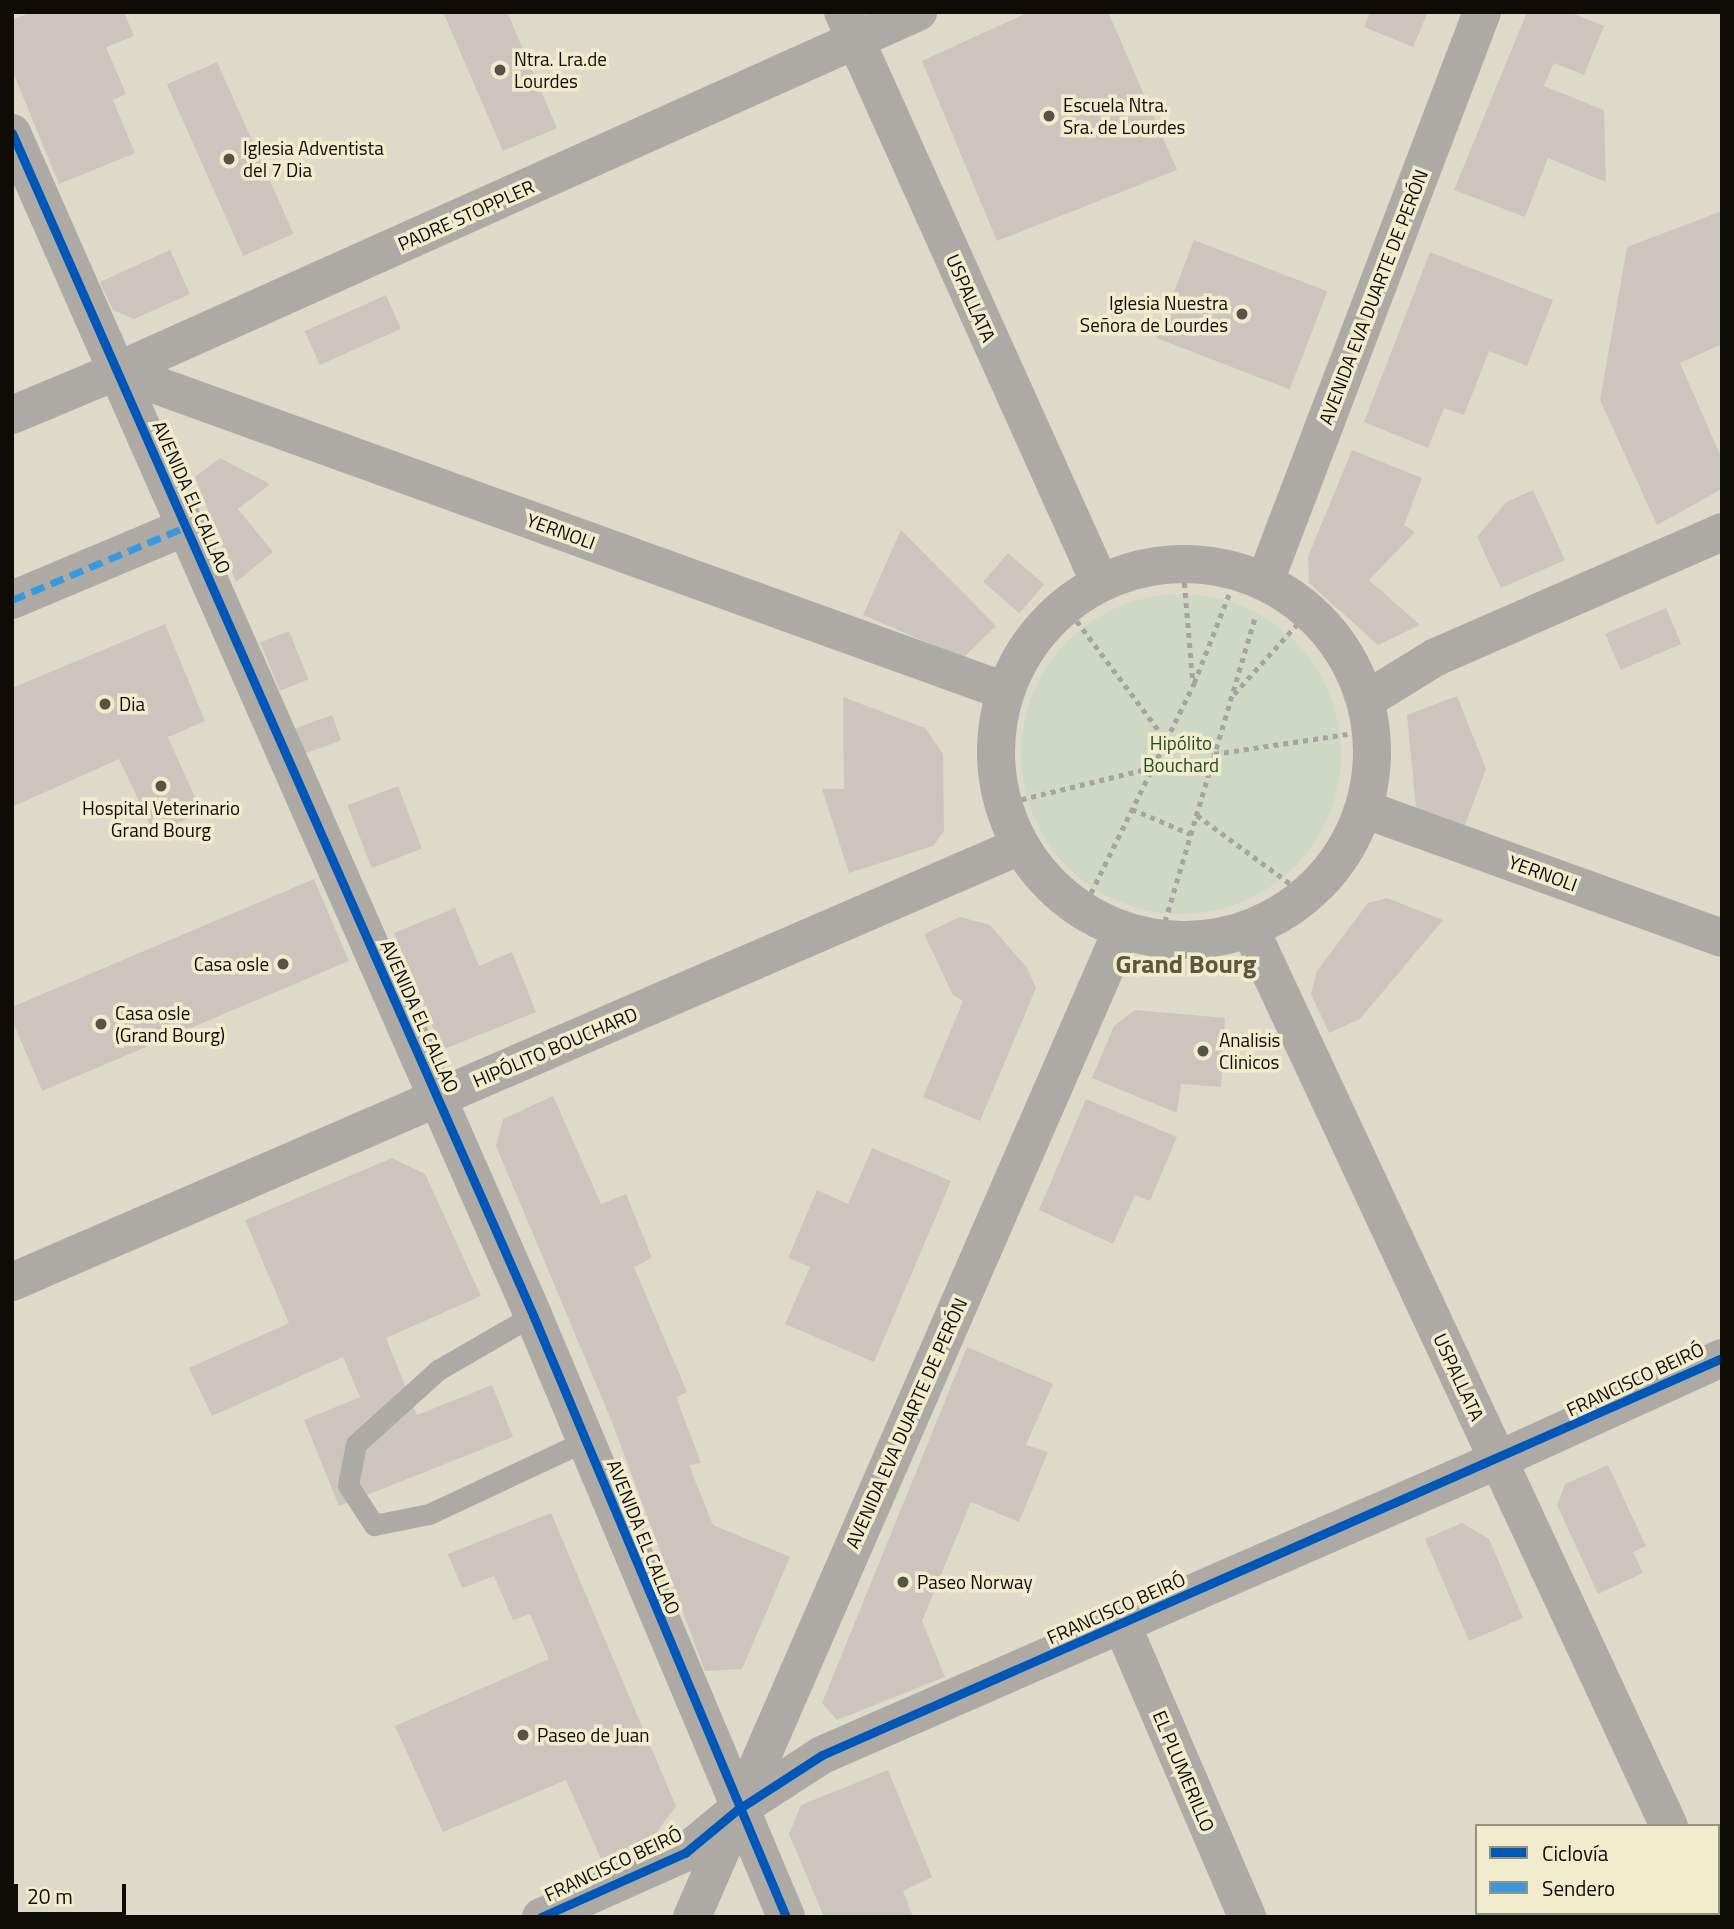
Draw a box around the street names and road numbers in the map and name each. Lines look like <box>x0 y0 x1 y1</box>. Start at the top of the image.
street label: AVENIDA EVA DUARTE DE PERÓN <box>1314 166 1432 428</box>
street label: PADRE STOPPLER <box>394 175 538 255</box>
street label: USPALLATA <box>942 251 1000 345</box>
street label: AVENIDA EL CALLAO <box>148 417 236 577</box>
street label: YERNOLI <box>523 508 599 554</box>
street label: YERNOLI <box>1505 850 1581 896</box>
street label: AVENIDA EL CALLAO <box>376 936 464 1096</box>
street label: HIPÓLITO BOUCHARD <box>469 1002 641 1092</box>
street label: AVENIDA EVA DUARTE DE PERÓN <box>840 1294 972 1552</box>
street label: USPALLATA <box>1429 1330 1489 1424</box>
street label: FRANCISCO BEIRÓ <box>1563 1337 1707 1421</box>
street label: AVENIDA EL CALLAO <box>603 1456 685 1618</box>
street label: FRANCISCO BEIRÓ <box>1043 1567 1189 1649</box>
street label: EL PLUMERILLO <box>1148 1707 1220 1835</box>
street label: FRANCISCO BEIRÓ <box>541 1822 685 1906</box>

